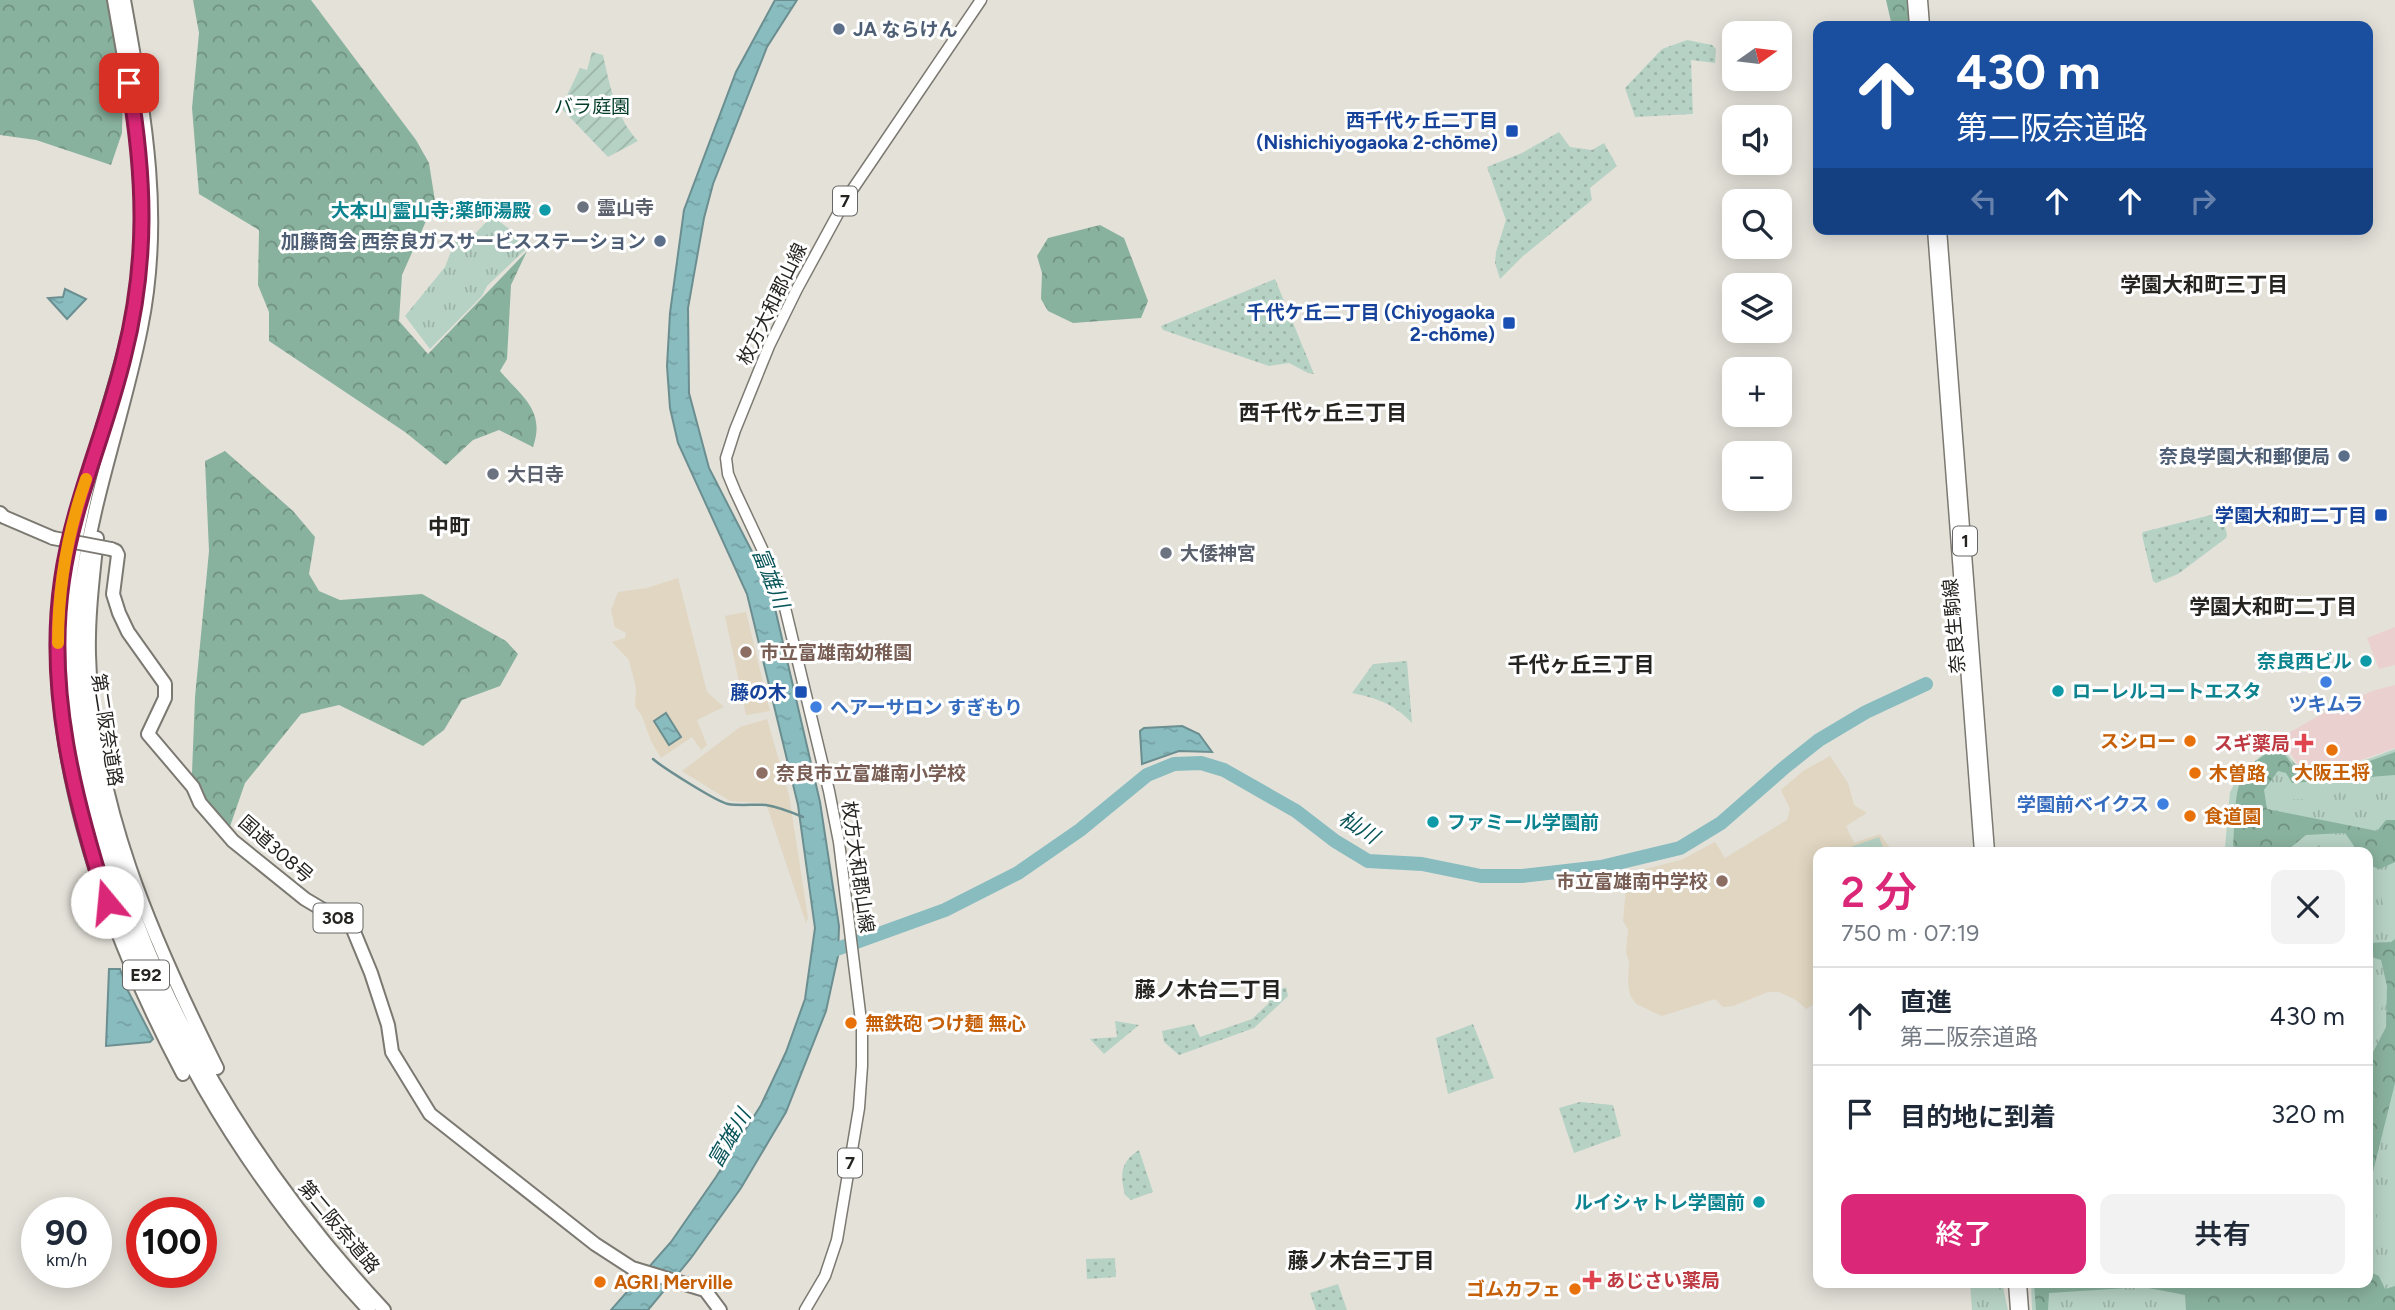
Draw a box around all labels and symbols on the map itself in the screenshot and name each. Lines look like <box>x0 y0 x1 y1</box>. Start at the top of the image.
place label: JA ならけん <box>853 18 958 41</box>
marker: JA ならけん <box>831 21 847 37</box>
north arrow <box>1722 21 1792 91</box>
pin <box>99 53 159 113</box>
park label: バラ庭園 <box>554 95 630 118</box>
place label: 西千代ヶ丘二丁目 (Nishichiyogaoka 2-chōme) <box>1256 109 1498 154</box>
marker: 西千代ヶ丘二丁目 (Nishichiyogaoka 2-chōme) <box>1504 123 1520 139</box>
road number: 7 <box>833 186 857 216</box>
place label: 霊山寺 <box>597 196 654 219</box>
place label: 大本山 霊山寺;薬師湯殿 <box>331 199 531 222</box>
marker: 霊山寺 <box>575 199 591 215</box>
marker: 大本山 霊山寺;薬師湯殿 <box>537 202 553 218</box>
place label: 加藤商会 西奈良ガスサービスステーション <box>281 230 646 253</box>
marker: 加藤商会 西奈良ガスサービスステーション <box>652 233 668 249</box>
street label: 枚方大和郡山線 <box>733 239 811 369</box>
district label: 学園大和町三丁目 <box>2120 272 2288 297</box>
place label: 千代ケ丘二丁目 (Chiyogaoka 2-chōme) <box>1247 301 1495 346</box>
marker: 千代ケ丘二丁目 (Chiyogaoka 2-chōme) <box>1501 315 1517 331</box>
district label: 西千代ヶ丘三丁目 <box>1239 400 1407 425</box>
place label: 奈良学園大和郵便局 <box>2159 445 2330 468</box>
marker: 奈良学園大和郵便局 <box>2336 448 2352 464</box>
place label: 大日寺 <box>507 463 564 486</box>
marker: 大日寺 <box>485 466 501 482</box>
place label: 学園大和町二丁目 <box>2215 504 2367 527</box>
marker: 学園大和町二丁目 <box>2373 507 2389 523</box>
district label: 中町 <box>428 514 470 539</box>
road number: 1 <box>1953 526 1977 556</box>
place label: 大倭神宮 <box>1180 542 1256 565</box>
water label: 富雄川 <box>748 544 795 614</box>
marker: 大倭神宮 <box>1158 545 1174 561</box>
street label: 奈良生駒線 <box>1938 578 1970 674</box>
district label: 学園大和町二丁目 <box>2189 594 2357 619</box>
place label: 市立富雄南幼稚園 <box>760 641 912 664</box>
marker: 市立富雄南幼稚園 <box>738 644 754 660</box>
place label: 奈良西ビル <box>2257 650 2352 673</box>
district label: 千代ヶ丘三丁目 <box>1508 652 1655 677</box>
marker: 奈良西ビル <box>2358 653 2374 669</box>
street label: 第二阪奈道路 <box>87 672 127 788</box>
marker: ツキムラ <box>2318 674 2334 690</box>
place label: ローレルコートエスタ <box>2072 680 2262 703</box>
place label: 藤の木 <box>730 681 787 704</box>
marker: ローレルコートエスタ <box>2050 683 2066 699</box>
marker: 藤の木 <box>793 684 809 700</box>
place label: ツキムラ <box>2288 693 2364 716</box>
place label: ヘアーサロン すぎもり <box>830 696 1023 719</box>
marker: ヘアーサロン すぎもり <box>808 699 824 715</box>
place label: スシロー <box>2100 730 2176 753</box>
place label: スギ薬局 <box>2214 732 2290 755</box>
marker: スシロー <box>2182 733 2198 749</box>
marker: スギ薬局 <box>2296 735 2312 751</box>
marker: 大阪王将 <box>2324 742 2340 758</box>
place label: 大阪王将 <box>2294 761 2370 784</box>
place label: 奈良市立富雄南小学校 <box>776 762 966 785</box>
place label: 木曽路 <box>2209 762 2266 785</box>
marker: 奈良市立富雄南小学校 <box>754 765 770 781</box>
marker: 木曽路 <box>2187 765 2203 781</box>
place label: 学園前ベイクス <box>2017 793 2149 816</box>
marker: 学園前ベイクス <box>2155 796 2171 812</box>
street label: 枚方大和郡山線 <box>837 800 879 934</box>
water label: 杣川 <box>1335 805 1385 850</box>
place label: 食道園 <box>2204 805 2261 828</box>
marker: 食道園 <box>2182 808 2198 824</box>
street label: 国道308号 <box>234 810 318 888</box>
place label: ファミール学園前 <box>1447 811 1599 834</box>
marker: ファミール学園前 <box>1425 814 1441 830</box>
position arrow <box>70 865 144 939</box>
place label: 市立富雄南中学校 <box>1556 870 1708 893</box>
marker: 市立富雄南中学校 <box>1714 873 1730 889</box>
road number: 308 <box>314 903 362 932</box>
road number: E92 <box>123 960 169 990</box>
district label: 藤ノ木台二丁目 <box>1135 977 1282 1002</box>
place label: 無鉄砲 つけ麺 無心 <box>865 1012 1026 1035</box>
marker: 無鉄砲 つけ麺 無心 <box>843 1015 859 1031</box>
water label: 富雄川 <box>702 1103 757 1172</box>
road number: 7 <box>838 1148 862 1178</box>
street label: 第二阪奈道路 <box>294 1176 384 1278</box>
place label: ルイシャトレ学園前 <box>1574 1191 1745 1214</box>
marker: ルイシャトレ学園前 <box>1751 1194 1767 1210</box>
speed limit sign: 100 <box>126 1197 217 1288</box>
district label: 藤ノ木台三丁目 <box>1288 1248 1435 1273</box>
place label: あじさい薬局 <box>1606 1269 1720 1292</box>
place label: AGRI Merville <box>614 1271 733 1294</box>
marker: あじさい薬局 <box>1584 1272 1600 1288</box>
marker: AGRI Merville <box>592 1274 608 1290</box>
place label: ゴムカフェ <box>1466 1278 1561 1301</box>
marker: ゴムカフェ <box>1567 1281 1583 1297</box>

